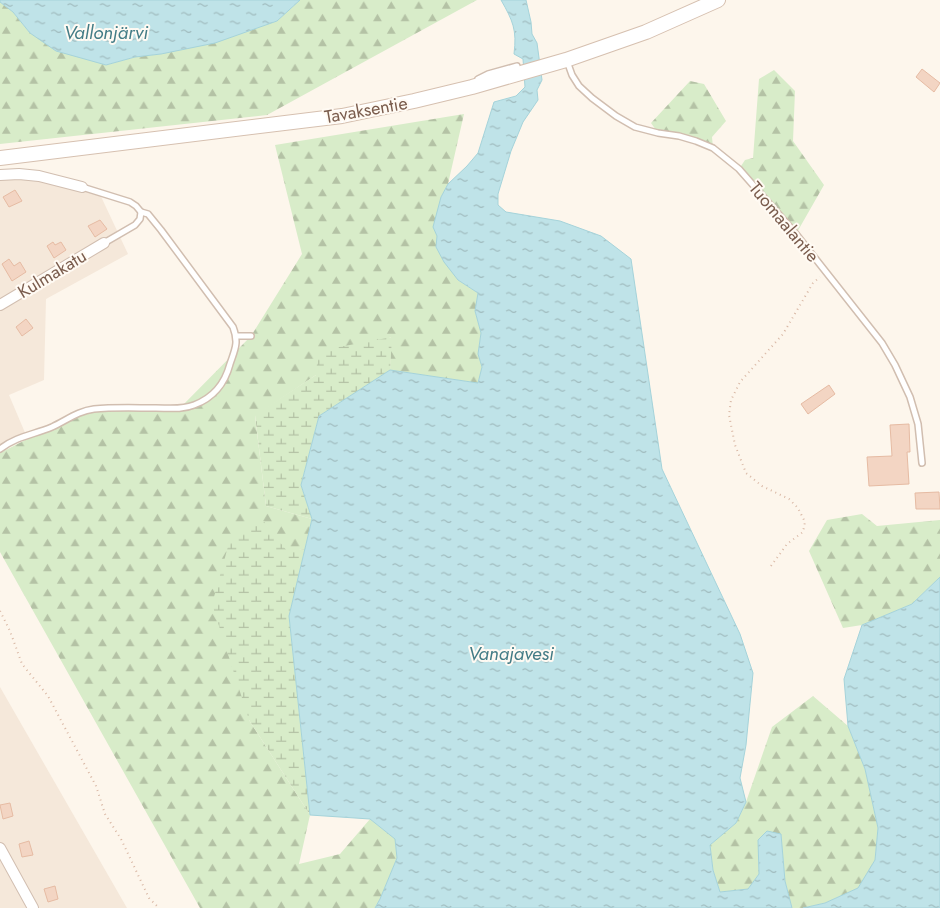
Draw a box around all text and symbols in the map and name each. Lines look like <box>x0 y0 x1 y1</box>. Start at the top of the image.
water label: Vallonjärvi <box>64 19 149 46</box>
street label: Tavaksentie <box>322 90 410 130</box>
street label: Tuomaalantie <box>743 176 825 268</box>
street label: Kulmakatu <box>13 243 91 305</box>
water label: Vanajavesi <box>468 640 555 667</box>

